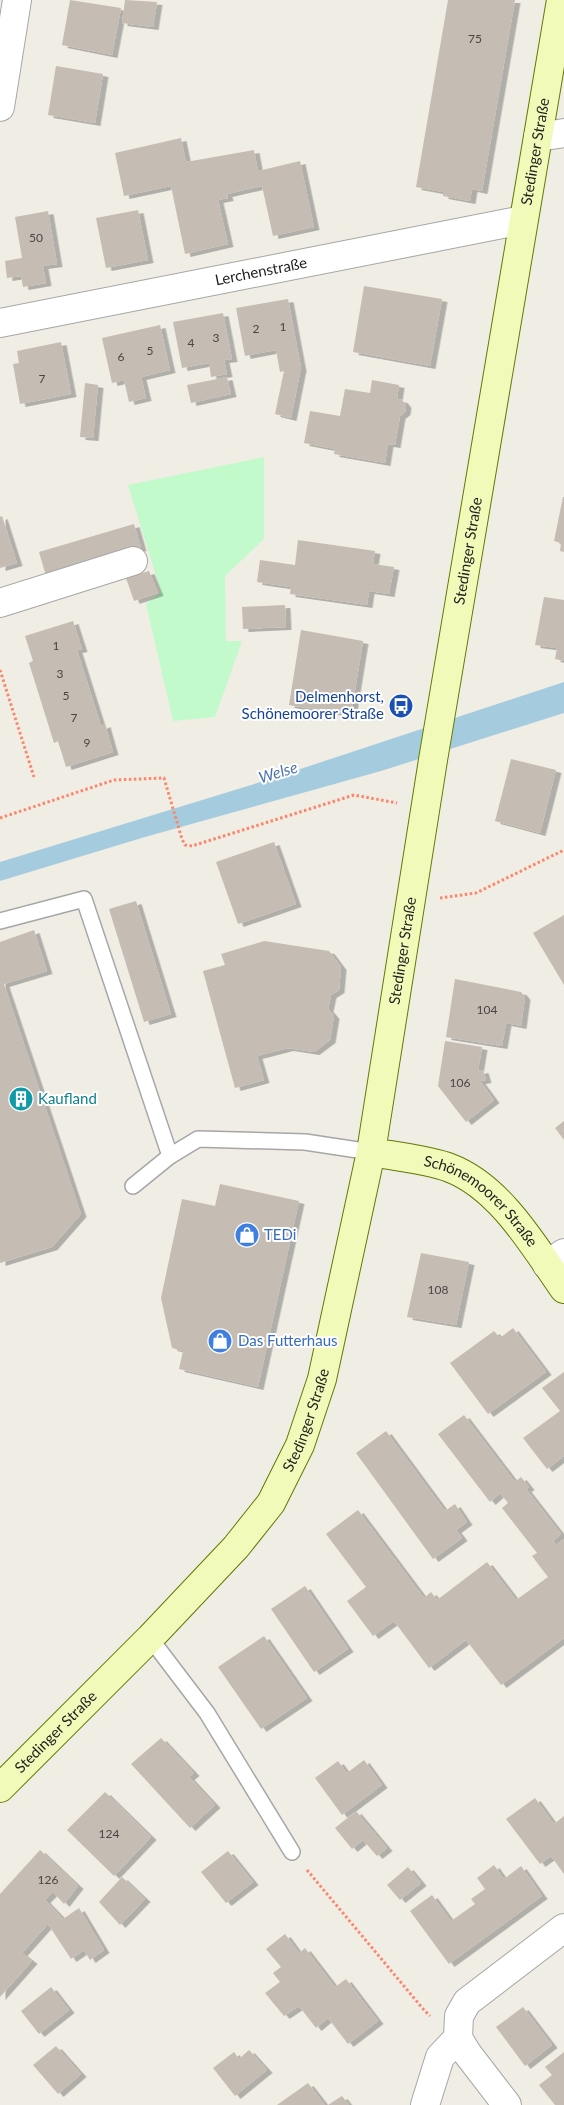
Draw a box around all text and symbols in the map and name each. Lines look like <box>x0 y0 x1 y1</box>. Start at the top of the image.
house number: 75 <box>468 31 482 46</box>
street label: Stedinger Straße <box>517 96 552 207</box>
house number: 50 <box>29 230 43 245</box>
street label: Lerchenstraße <box>213 253 308 288</box>
house number: 1 <box>280 319 287 334</box>
house number: 2 <box>253 321 260 336</box>
house number: 3 <box>213 330 220 345</box>
house number: 4 <box>188 335 195 350</box>
house number: 5 <box>147 343 154 358</box>
house number: 6 <box>118 349 125 364</box>
house number: 7 <box>39 371 46 386</box>
street label: Stedinger Straße <box>449 496 485 606</box>
house number: 1 <box>53 638 60 653</box>
house number: 3 <box>57 666 64 681</box>
place label: Delmenhorst, Schönemoorer Straße <box>242 687 384 722</box>
house number: 5 <box>63 688 70 703</box>
bus stop icon: Delmenhorst, Schönemoorer Straße <box>388 693 414 719</box>
house number: 7 <box>71 710 78 725</box>
house number: 9 <box>84 735 91 750</box>
water label: Welse <box>256 757 300 786</box>
street label: Stedinger Straße <box>384 895 419 1006</box>
house number: 104 <box>477 1002 497 1017</box>
house number: 106 <box>450 1075 470 1090</box>
building icon: Kaufland <box>8 1086 34 1112</box>
place label: Kaufland <box>38 1089 97 1107</box>
street label: Schönemoorer Straße <box>422 1151 542 1250</box>
shop icon: TEDi <box>234 1222 260 1248</box>
place label: TEDi <box>264 1225 296 1243</box>
house number: 108 <box>428 1282 448 1297</box>
shop icon: Das Futterhaus <box>207 1328 233 1354</box>
place label: Das Futterhaus <box>238 1331 338 1349</box>
street label: Stedinger Straße <box>278 1367 332 1474</box>
street label: Stedinger Straße <box>10 1687 100 1776</box>
house number: 124 <box>99 1826 119 1841</box>
house number: 126 <box>38 1872 58 1887</box>

